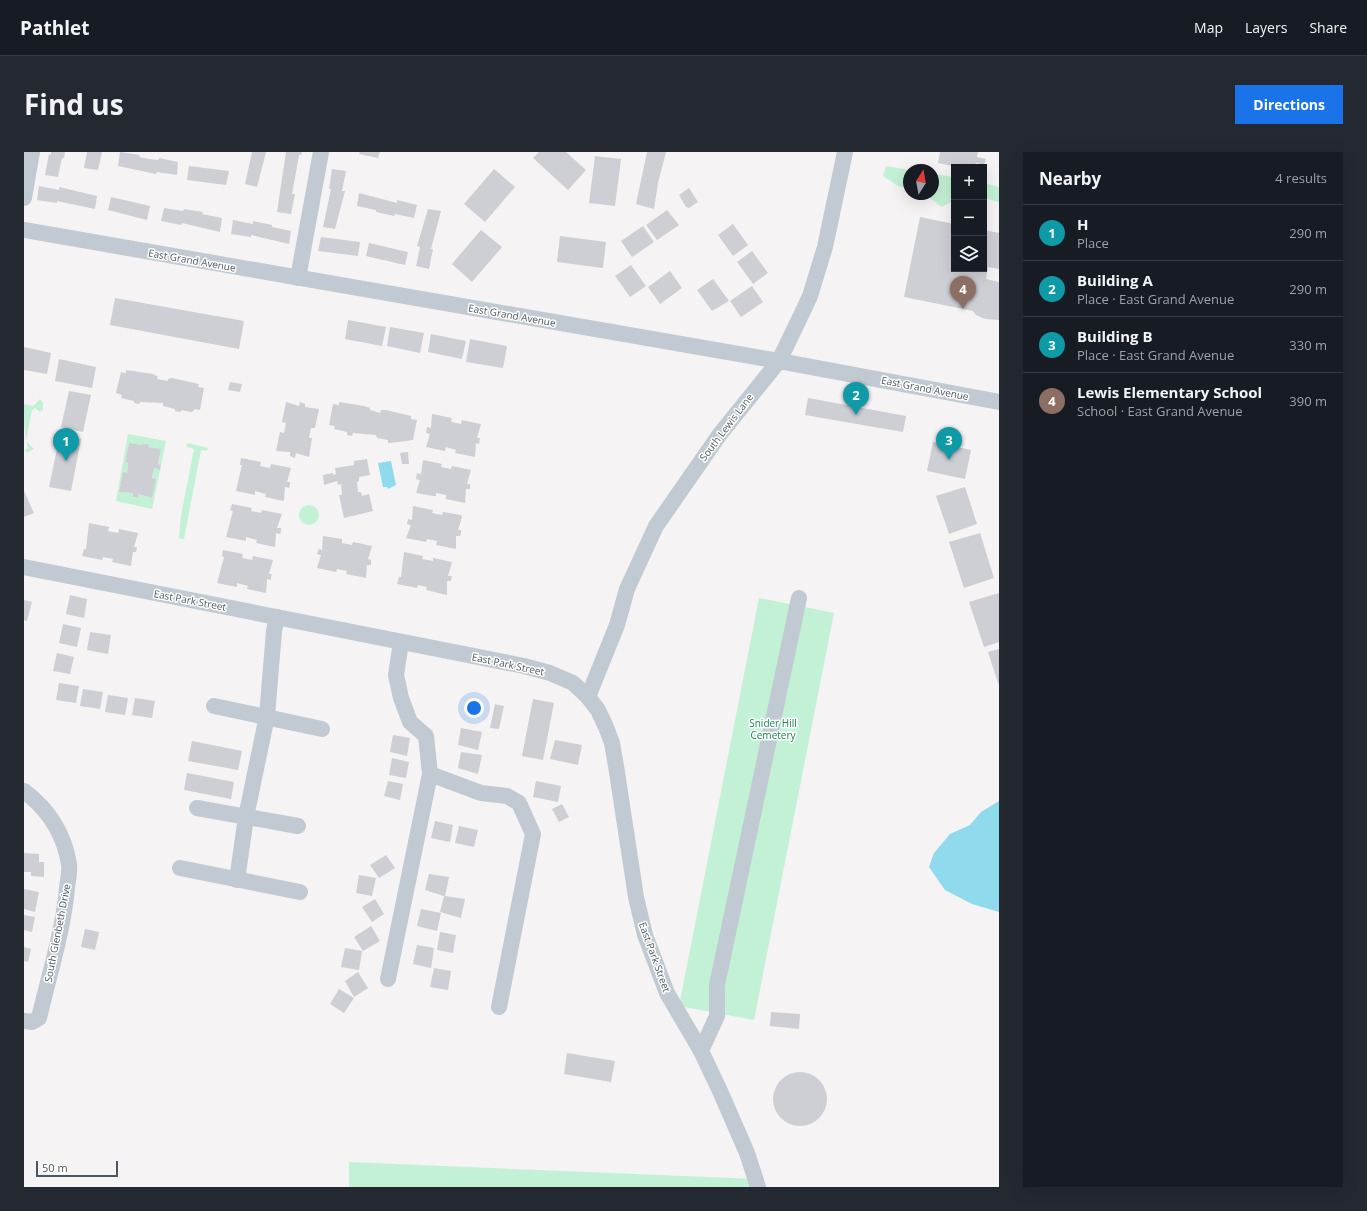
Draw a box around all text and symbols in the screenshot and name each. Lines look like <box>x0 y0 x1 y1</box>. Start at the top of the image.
text: Pathlet <box>20 15 89 41</box>
text: Map <box>1194 18 1223 37</box>
text: Layers <box>1245 18 1287 37</box>
text: Share <box>1309 18 1347 37</box>
text: Find us <box>24 85 124 123</box>
button: Directions <box>1235 85 1343 124</box>
north arrow <box>903 164 939 200</box>
map controls <box>951 164 987 272</box>
button: + <box>951 164 987 200</box>
text: Nearby <box>1039 167 1101 190</box>
text: 4 results <box>1275 169 1327 187</box>
button: − <box>951 200 987 236</box>
text: H <box>1077 214 1088 234</box>
text: 1 <box>1048 224 1056 242</box>
text: 290 m <box>1289 224 1327 242</box>
text: Place <box>1077 234 1109 252</box>
button: layers <box>951 236 987 272</box>
street label: East Grand Avenue <box>147 245 237 275</box>
text: Building A <box>1077 270 1153 290</box>
pin: 4 <box>950 276 976 309</box>
text: 2 <box>1048 280 1056 298</box>
text: 290 m <box>1289 280 1327 298</box>
text: Place · East Grand Avenue <box>1077 290 1234 308</box>
street label: East Grand Avenue <box>467 300 557 330</box>
text: Building B <box>1077 326 1152 346</box>
text: 3 <box>1048 336 1056 354</box>
text: 330 m <box>1289 336 1327 354</box>
text: Place · East Grand Avenue <box>1077 346 1234 364</box>
street label: East Grand Avenue <box>880 373 970 403</box>
pin: 2 <box>843 382 869 415</box>
text: Lewis Elementary School <box>1077 382 1262 402</box>
street label: South Lewis Lane <box>696 390 756 464</box>
text: 4 <box>1048 392 1056 410</box>
text: 390 m <box>1289 392 1327 410</box>
text: School · East Grand Avenue <box>1077 402 1243 420</box>
pin: 3 <box>936 427 962 460</box>
pin: 1 <box>53 428 79 461</box>
street label: East Park Street <box>153 586 228 614</box>
street label: East Park Street <box>471 650 546 679</box>
your location <box>464 698 484 718</box>
park label: Snider Hill Cemetery <box>749 716 797 742</box>
street label: South Glenbeth Drive <box>41 882 73 983</box>
street label: East Park Street <box>636 920 674 994</box>
scale bar <box>36 1159 118 1178</box>
text: 50 m <box>42 1160 68 1175</box>

